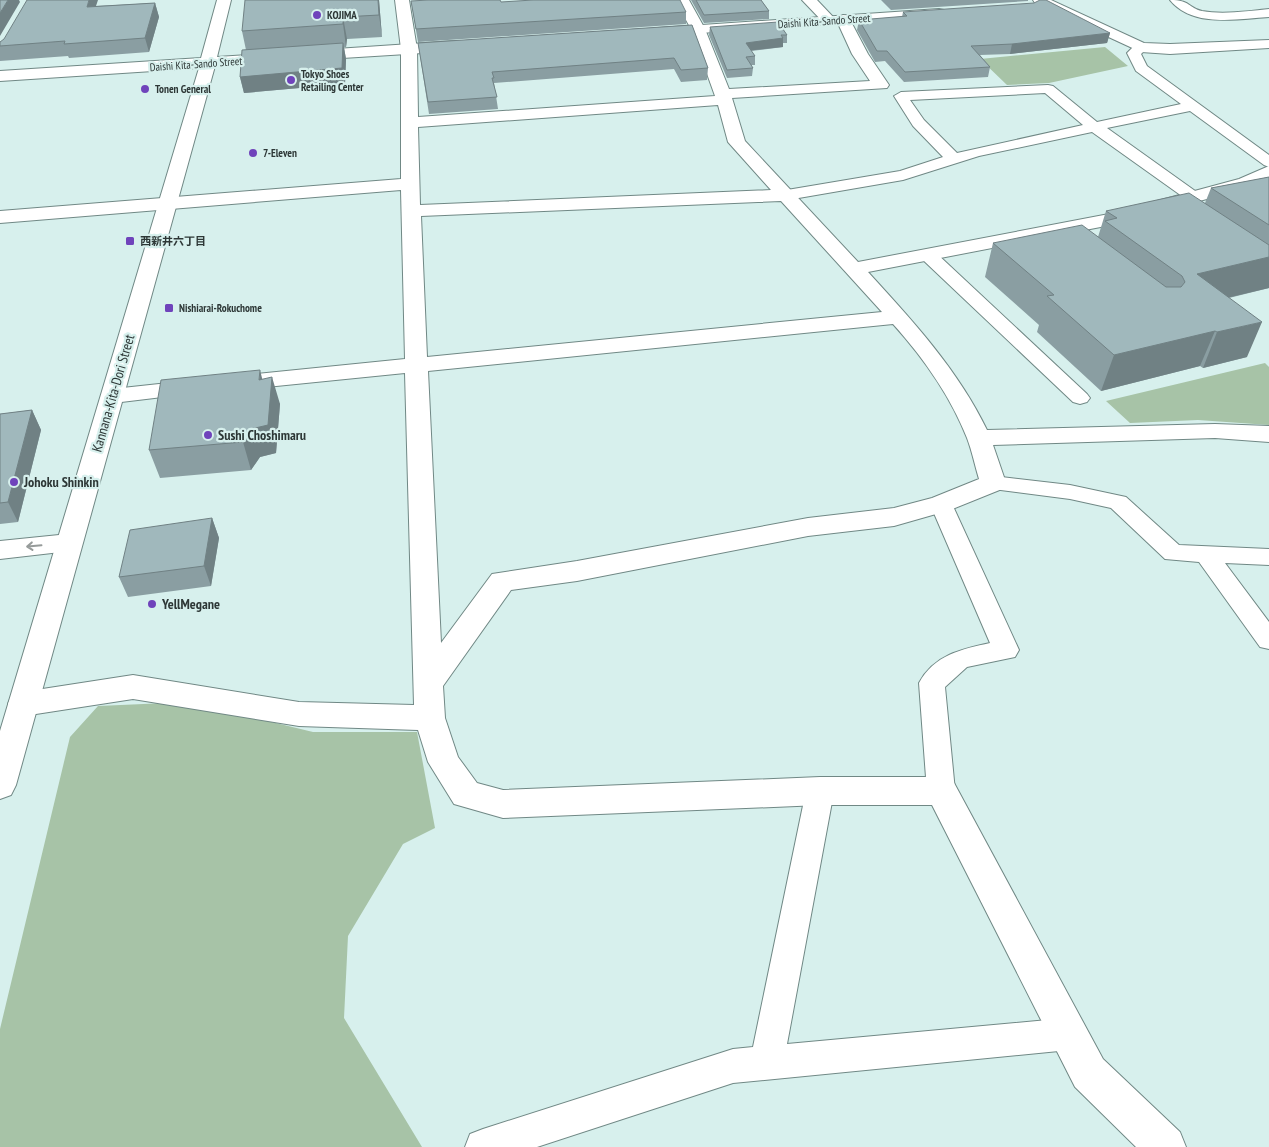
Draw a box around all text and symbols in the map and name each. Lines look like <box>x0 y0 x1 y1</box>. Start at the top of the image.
place label: KOJIMA <box>327 8 357 22</box>
marker: KOJIMA <box>311 9 323 21</box>
street label: Daishi Kita-Sando Street <box>777 11 871 31</box>
street label: Daishi Kita-Sando Street <box>149 54 243 74</box>
place label: Tokyo Shoes Retailing Center <box>301 67 364 94</box>
marker: Tokyo Shoes Retailing Center <box>285 74 297 86</box>
place label: Tonen General <box>155 82 211 96</box>
marker: Tonen General <box>139 83 151 95</box>
place label: 7-Eleven <box>263 146 297 160</box>
marker: 7-Eleven <box>247 147 259 159</box>
place label: 西新井六丁目 <box>140 234 206 248</box>
marker: 西新井六丁目 <box>124 235 136 247</box>
place label: Nishiarai-Rokuchome <box>179 301 262 315</box>
marker: Nishiarai-Rokuchome <box>163 302 175 314</box>
street label: Kannana-Kita-Dori Street <box>88 332 138 454</box>
place label: Sushi Choshimaru <box>218 426 306 444</box>
marker: Sushi Choshimaru <box>202 429 214 441</box>
place label: Johoku Shinkin <box>23 473 99 491</box>
marker: Johoku Shinkin <box>8 476 20 488</box>
one-way arrow <box>27 541 43 551</box>
place label: YellMegane <box>161 595 220 613</box>
marker: YellMegane <box>146 598 158 610</box>

